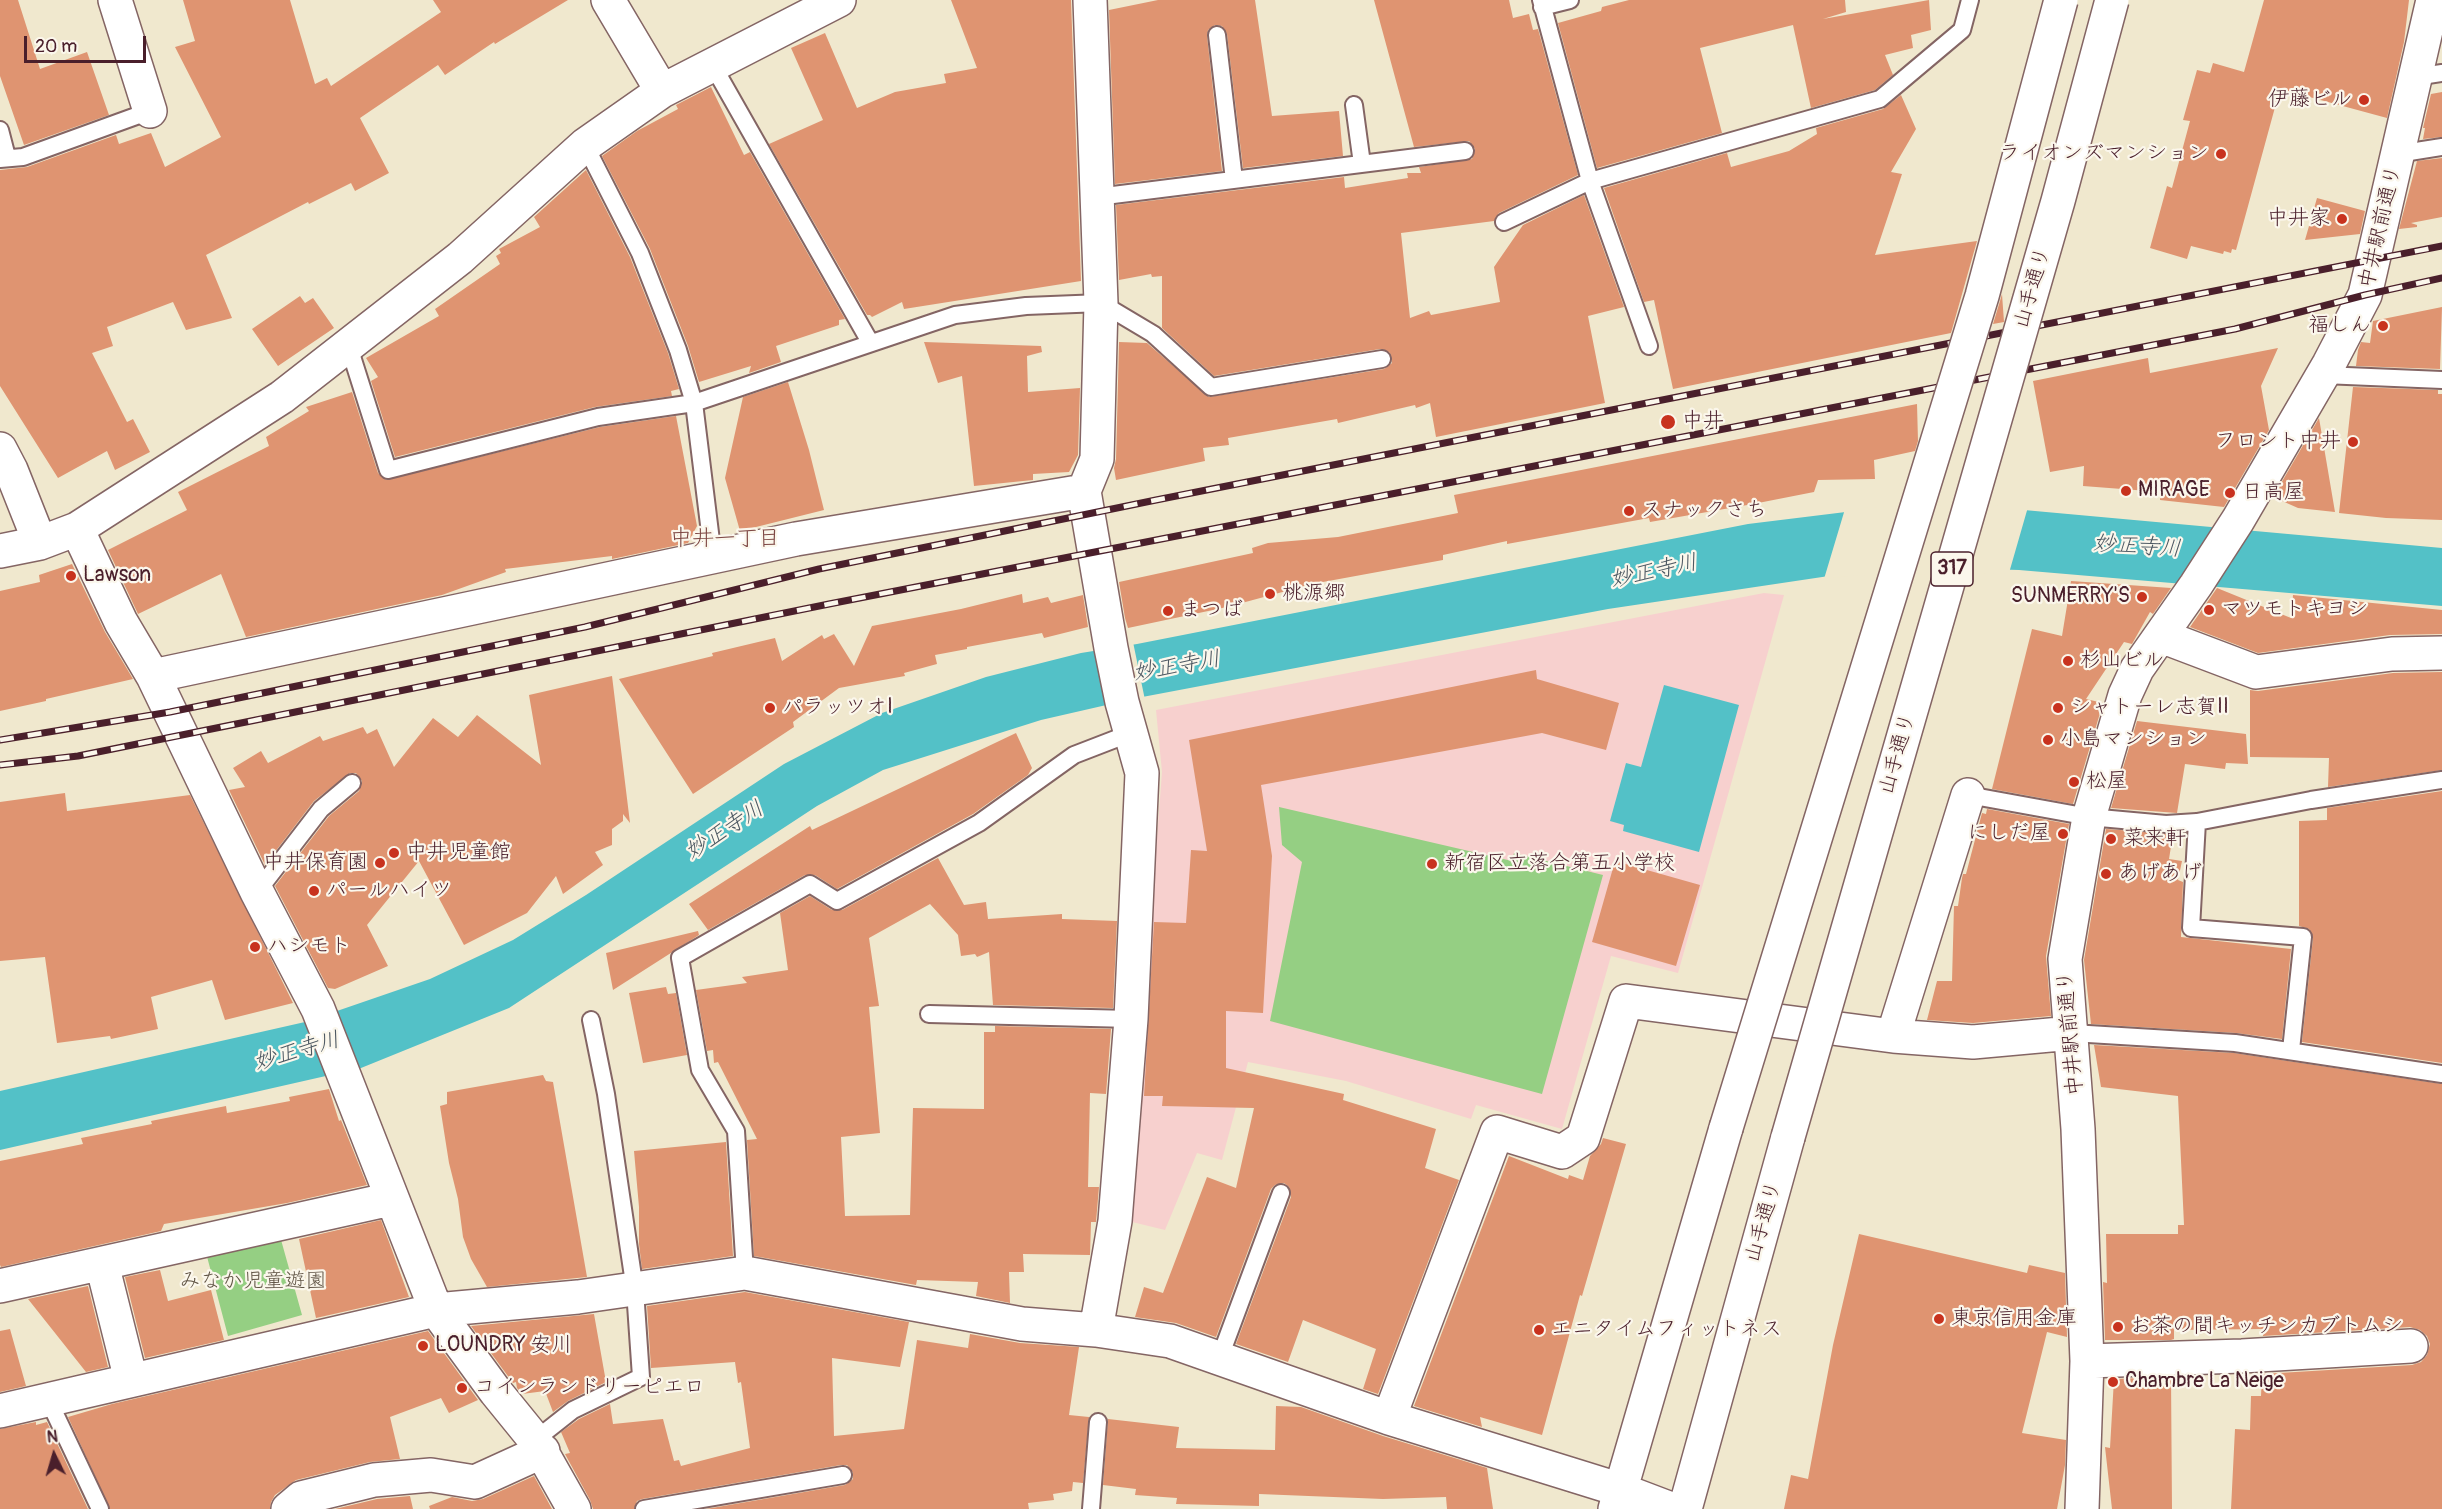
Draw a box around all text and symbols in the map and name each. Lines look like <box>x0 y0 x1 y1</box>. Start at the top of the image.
scale bar <box>27 24 148 62</box>
text: 20 m <box>35 35 77 58</box>
place label: 伊藤ビル <box>2268 87 2352 113</box>
marker: 伊藤ビル <box>2357 93 2371 107</box>
place label: ライオンズマンション <box>1999 141 2209 167</box>
marker: ライオンズマンション <box>2214 147 2228 161</box>
street label: 中井駅前通り <box>2355 163 2407 291</box>
place label: 中井家 <box>2267 206 2330 232</box>
marker: 中井家 <box>2335 212 2349 226</box>
street label: 山手通り <box>2009 244 2057 332</box>
place label: 福しん <box>2308 313 2371 339</box>
marker: 福しん <box>2376 319 2390 333</box>
place label: 中井 <box>1682 409 1724 435</box>
marker: 中井 <box>1659 413 1677 431</box>
place label: フロント中井 <box>2215 429 2341 455</box>
marker: フロント中井 <box>2346 435 2360 449</box>
place label: MIRAGE <box>2138 478 2210 504</box>
place label: 日高屋 <box>2242 480 2305 506</box>
marker: MIRAGE <box>2119 484 2133 498</box>
marker: 日高屋 <box>2223 486 2237 500</box>
place label: スナックさち <box>1641 498 1767 524</box>
marker: スナックさち <box>1622 504 1636 518</box>
district label: 中井一丁目 <box>670 526 780 552</box>
water label: 妙正寺川 <box>2092 531 2182 563</box>
water label: 妙正寺川 <box>1608 550 1700 594</box>
road number: 317 <box>1931 552 1973 586</box>
place label: Lawson <box>83 563 151 589</box>
marker: Lawson <box>64 569 78 583</box>
place label: 桃源郷 <box>1282 581 1345 607</box>
place label: SUNMERRY'S <box>2011 584 2130 610</box>
marker: 桃源郷 <box>1263 587 1277 601</box>
marker: SUNMERRY'S <box>2135 590 2149 604</box>
place label: マツモトキヨシ <box>2221 597 2368 623</box>
place label: まつば <box>1180 598 1243 624</box>
marker: マツモトキヨシ <box>2202 603 2216 617</box>
marker: まつば <box>1161 604 1175 618</box>
water label: 妙正寺川 <box>1131 646 1223 688</box>
place label: 杉山ビル <box>2080 648 2164 674</box>
marker: 杉山ビル <box>2061 654 2075 668</box>
place label: パラッツオI <box>782 695 893 721</box>
place label: シャトーレ志賀II <box>2070 695 2229 721</box>
marker: パラッツオI <box>763 701 777 715</box>
marker: シャトーレ志賀II <box>2051 701 2065 715</box>
street label: 山手通り <box>1874 710 1922 798</box>
place label: 小島マンション <box>2060 727 2207 753</box>
marker: 小島マンション <box>2041 733 2055 747</box>
place label: 松屋 <box>2086 769 2128 795</box>
marker: 松屋 <box>2067 775 2081 789</box>
water label: 妙正寺川 <box>681 796 769 866</box>
place label: にしだ屋 <box>1967 821 2051 847</box>
place label: 菜来軒 <box>2123 826 2186 852</box>
marker: にしだ屋 <box>2056 827 2070 841</box>
marker: 菜来軒 <box>2104 832 2118 846</box>
place label: 中井児童館 <box>406 840 511 866</box>
marker: 中井児童館 <box>387 846 401 860</box>
place label: 中井保育園 <box>263 850 368 876</box>
place label: 新宿区立落合第五小学校 <box>1444 851 1675 877</box>
marker: 中井保育園 <box>373 856 387 870</box>
marker: 新宿区立落合第五小学校 <box>1425 857 1439 871</box>
place label: あげあげ <box>2118 861 2202 887</box>
marker: あげあげ <box>2099 867 2113 881</box>
place label: パールハイツ <box>326 878 452 904</box>
marker: パールハイツ <box>307 884 321 898</box>
place label: ハシモト <box>267 934 351 960</box>
marker: ハシモト <box>248 940 262 954</box>
street label: 中井駅前通り <box>2053 969 2089 1097</box>
water label: 妙正寺川 <box>251 1027 343 1077</box>
street label: 山手通り <box>1740 1178 1788 1266</box>
park label: みなか児童遊園 <box>180 1269 326 1295</box>
place label: 東京信用金庫 <box>1951 1306 2077 1332</box>
marker: 東京信用金庫 <box>1932 1312 1946 1326</box>
place label: お茶の間キッチンカブトムシ <box>2130 1314 2403 1340</box>
place label: エニタイムフィットネス <box>1551 1317 1782 1343</box>
marker: お茶の間キッチンカブトムシ <box>2111 1320 2125 1334</box>
marker: エニタイムフィットネス <box>1532 1323 1546 1337</box>
place label: LOUNDRY 安川 <box>435 1333 572 1359</box>
marker: LOUNDRY 安川 <box>416 1339 430 1353</box>
place label: Chambre La Neige <box>2125 1369 2284 1395</box>
place label: コインランドリーピエロ <box>474 1375 705 1401</box>
marker: Chambre La Neige <box>2106 1375 2120 1389</box>
marker: コインランドリーピエロ <box>455 1381 469 1395</box>
north arrow <box>24 1425 84 1485</box>
text: N <box>46 1427 59 1448</box>

